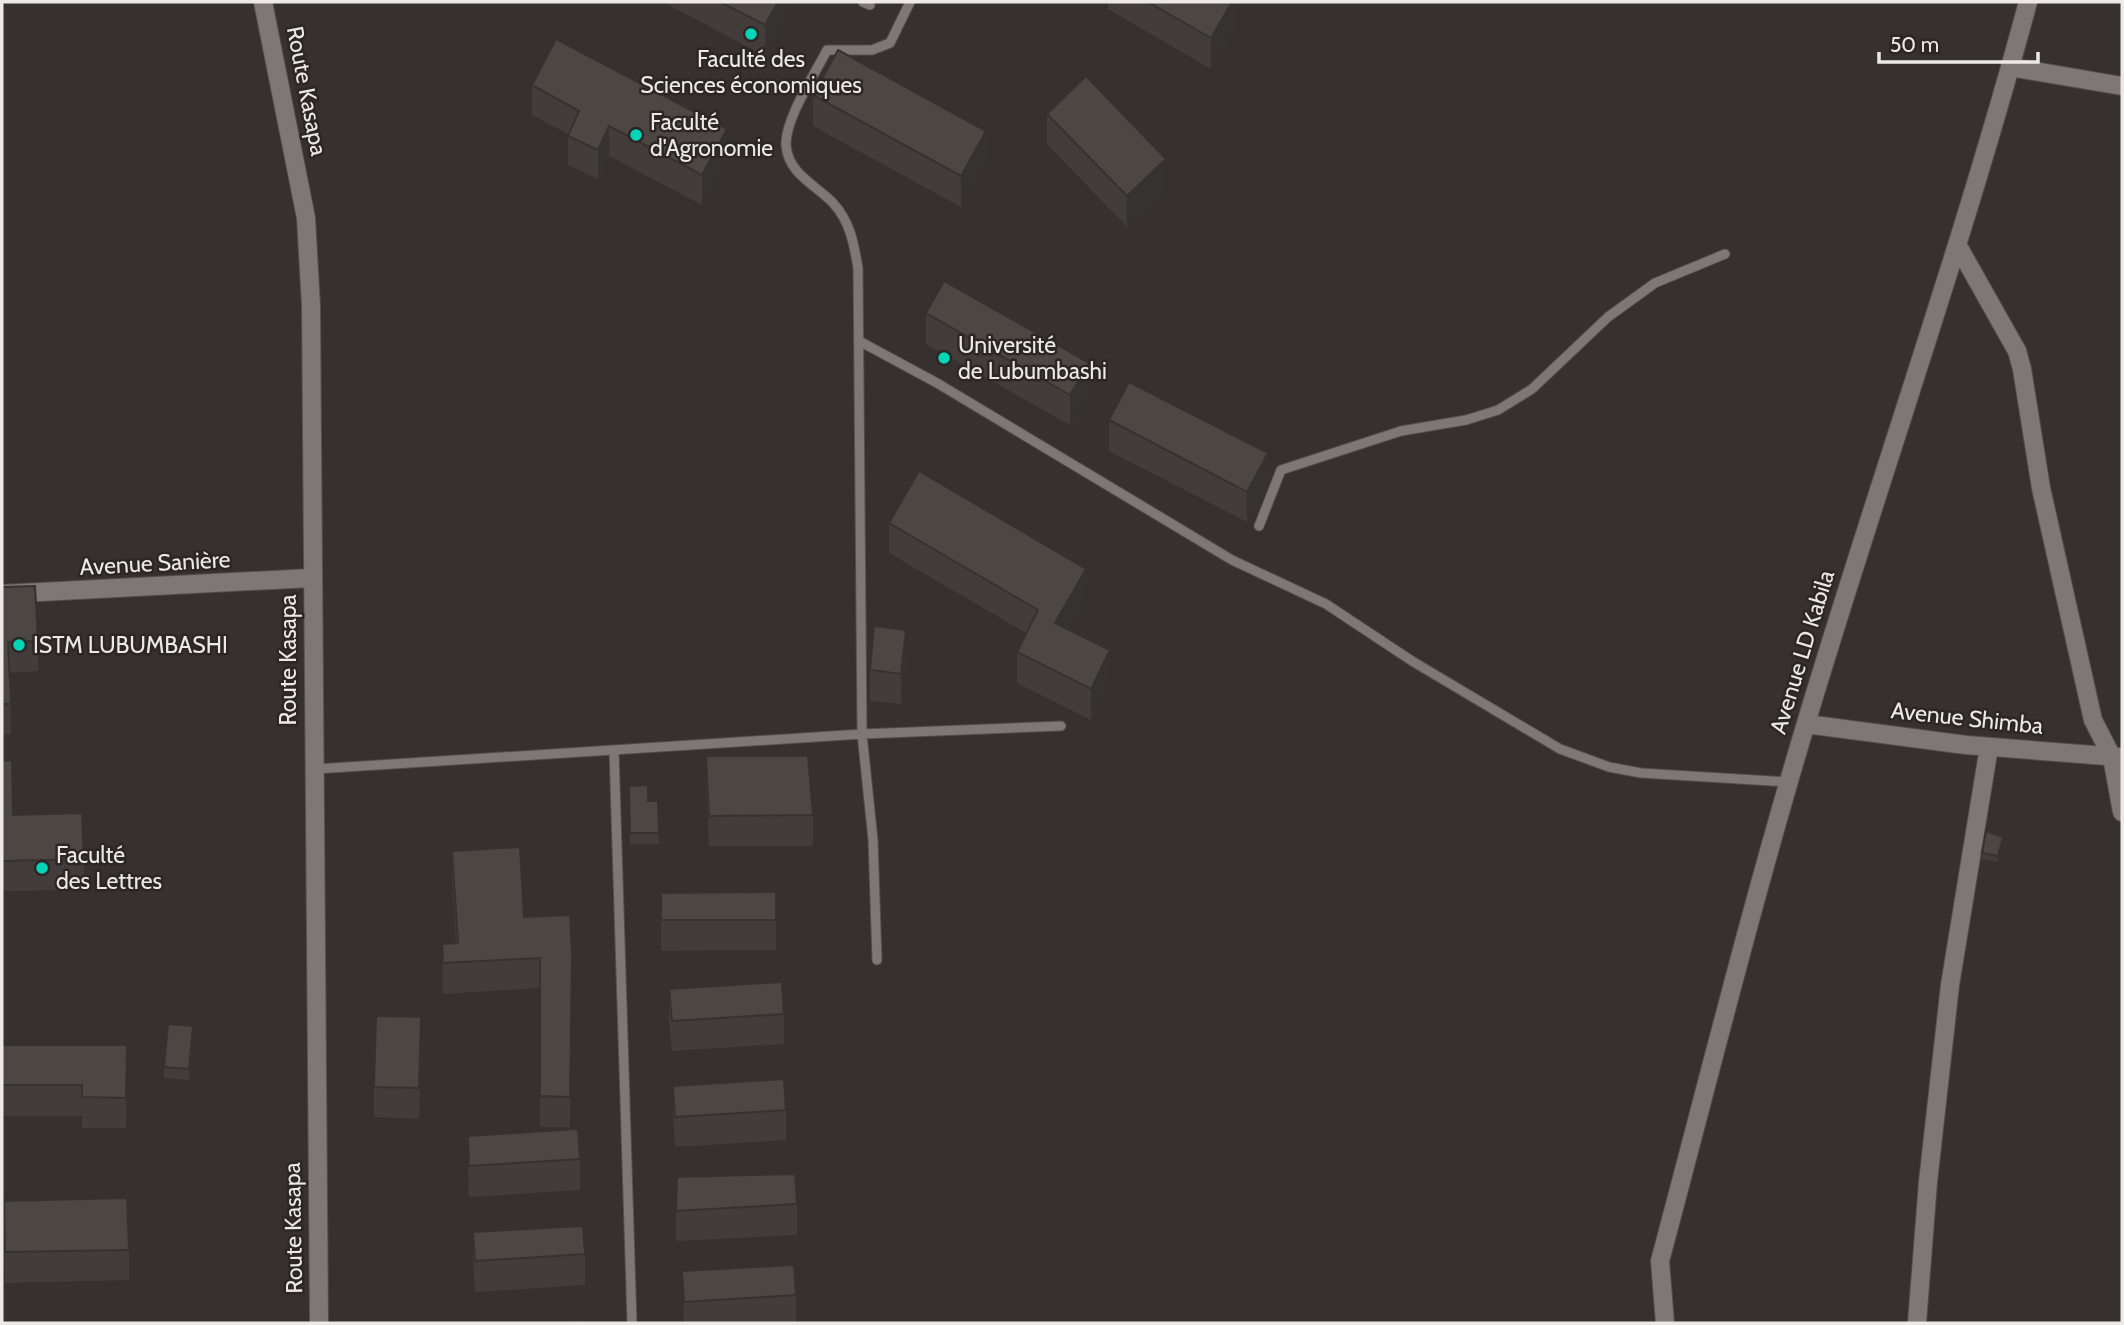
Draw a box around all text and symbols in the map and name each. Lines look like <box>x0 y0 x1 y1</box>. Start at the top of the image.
scale bar <box>1879 21 2038 65</box>
street label: Route Kasapa <box>281 24 333 158</box>
marker: Faculté des Sciences économiques <box>743 26 759 42</box>
text: 50 m <box>1890 32 1939 57</box>
place label: Faculté des Sciences économiques <box>640 45 862 99</box>
place label: Faculté d'Agronomie <box>650 108 773 162</box>
marker: Faculté d'Agronomie <box>628 127 644 143</box>
place label: Université de Lubumbashi <box>958 331 1107 385</box>
marker: Université de Lubumbashi <box>936 350 952 366</box>
street label: Avenue Sanière <box>79 545 231 581</box>
street label: Avenue LD Kabila <box>1764 567 1840 737</box>
street label: Route Kasapa <box>274 594 302 726</box>
place label: ISTM LUBUMBASHI <box>33 631 228 659</box>
marker: ISTM LUBUMBASHI <box>11 637 27 653</box>
street label: Avenue Shimba <box>1890 696 2044 740</box>
place label: Faculté des Lettres <box>56 841 162 895</box>
marker: Faculté des Lettres <box>34 860 50 876</box>
street label: Route Kasapa <box>278 1162 308 1294</box>

